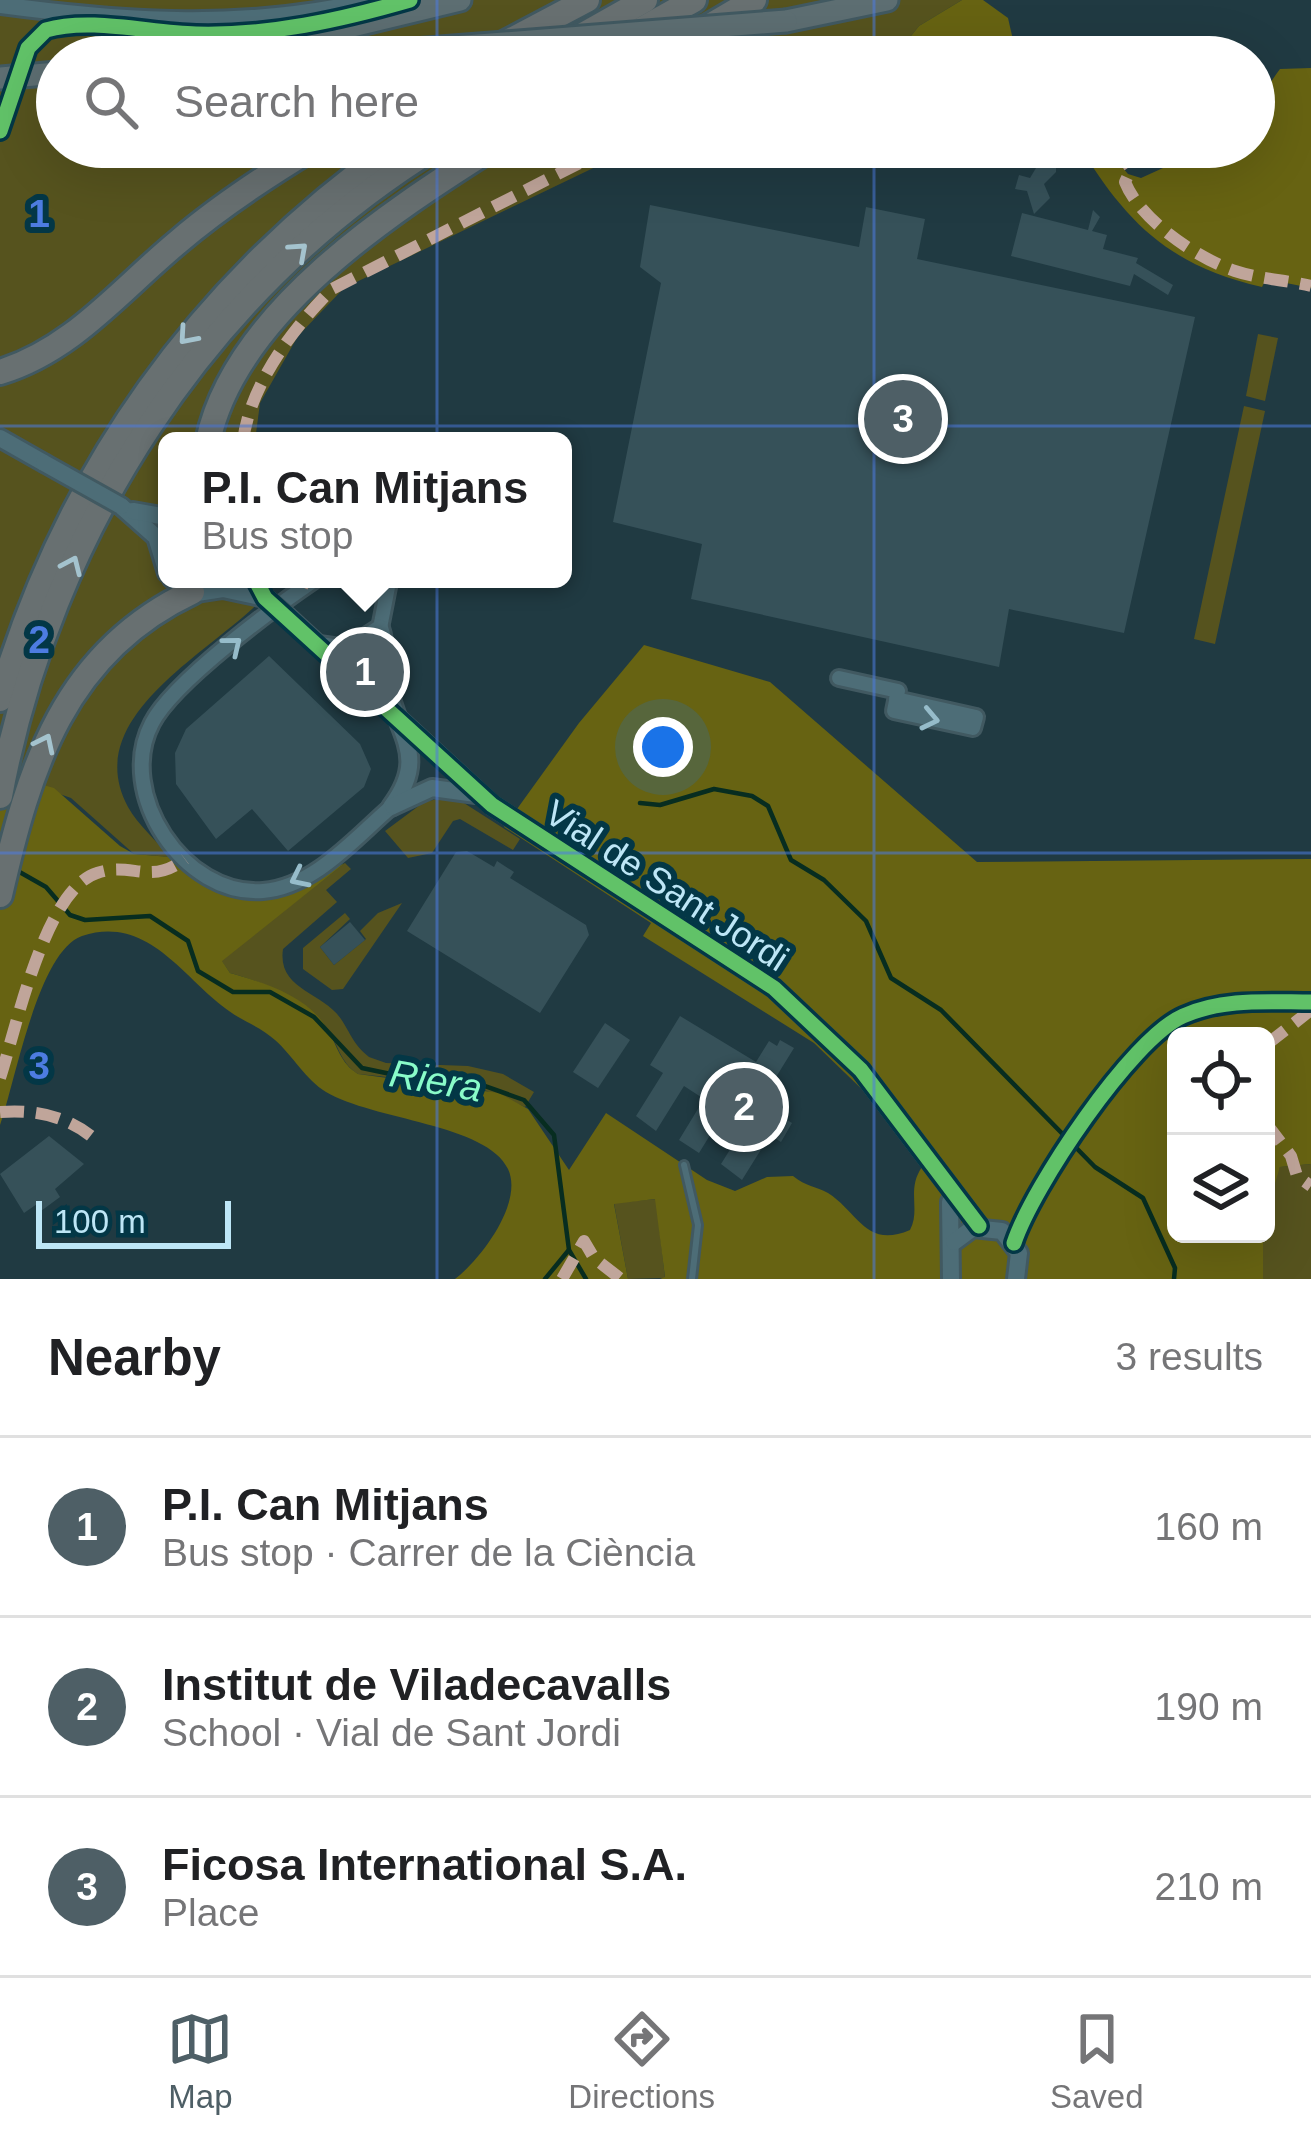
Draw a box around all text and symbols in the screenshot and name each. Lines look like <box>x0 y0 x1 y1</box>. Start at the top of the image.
search box <box>36 36 1275 168</box>
icon: search <box>78 69 144 135</box>
text: Search here <box>174 76 419 127</box>
text: 1 <box>28 192 50 235</box>
one-way arrow <box>286 244 307 265</box>
one-way arrow <box>180 322 202 344</box>
pin: 3 <box>864 374 942 464</box>
popup <box>158 432 572 588</box>
text: P.I. Can Mitjans <box>202 462 528 513</box>
text: Bus stop <box>202 514 353 557</box>
one-way arrow <box>58 555 82 577</box>
text: 2 <box>28 618 50 661</box>
pin: 1 <box>326 627 404 717</box>
one-way arrow <box>220 638 242 659</box>
one-way arrow <box>919 705 939 730</box>
your location <box>633 717 693 777</box>
one-way arrow <box>31 734 54 755</box>
street label: Vial de Sant Jordi <box>538 792 796 979</box>
one-way arrow <box>290 864 311 887</box>
map controls <box>1167 1027 1275 1243</box>
button: locate <box>1167 1027 1275 1135</box>
text: 3 <box>28 1044 50 1087</box>
water label: Riera <box>386 1051 486 1110</box>
pin: 2 <box>705 1062 783 1152</box>
button: layers <box>1167 1135 1275 1243</box>
scale bar <box>36 1195 231 1248</box>
text: 100 m <box>54 1203 146 1240</box>
text: Nearby <box>48 1329 221 1386</box>
text: 3 results <box>1116 1335 1263 1378</box>
text: P.I. Can Mitjans <box>162 1479 489 1530</box>
text: 1 <box>76 1505 98 1548</box>
text: 160 m <box>1155 1505 1263 1548</box>
text: Bus stop · Carrer de la Ciència <box>162 1531 695 1574</box>
text: Institut de Viladecavalls <box>162 1659 671 1710</box>
text: 2 <box>76 1685 98 1728</box>
text: 190 m <box>1155 1685 1263 1728</box>
text: School · Vial de Sant Jordi <box>162 1711 621 1754</box>
text: Ficosa International S.A. <box>162 1839 687 1890</box>
text: 3 <box>76 1865 98 1908</box>
text: 210 m <box>1155 1865 1263 1908</box>
text: Place <box>162 1891 260 1934</box>
tab: Map <box>167 2006 233 2116</box>
tab: Directions <box>568 2006 715 2116</box>
tab: Saved <box>1050 2006 1144 2116</box>

